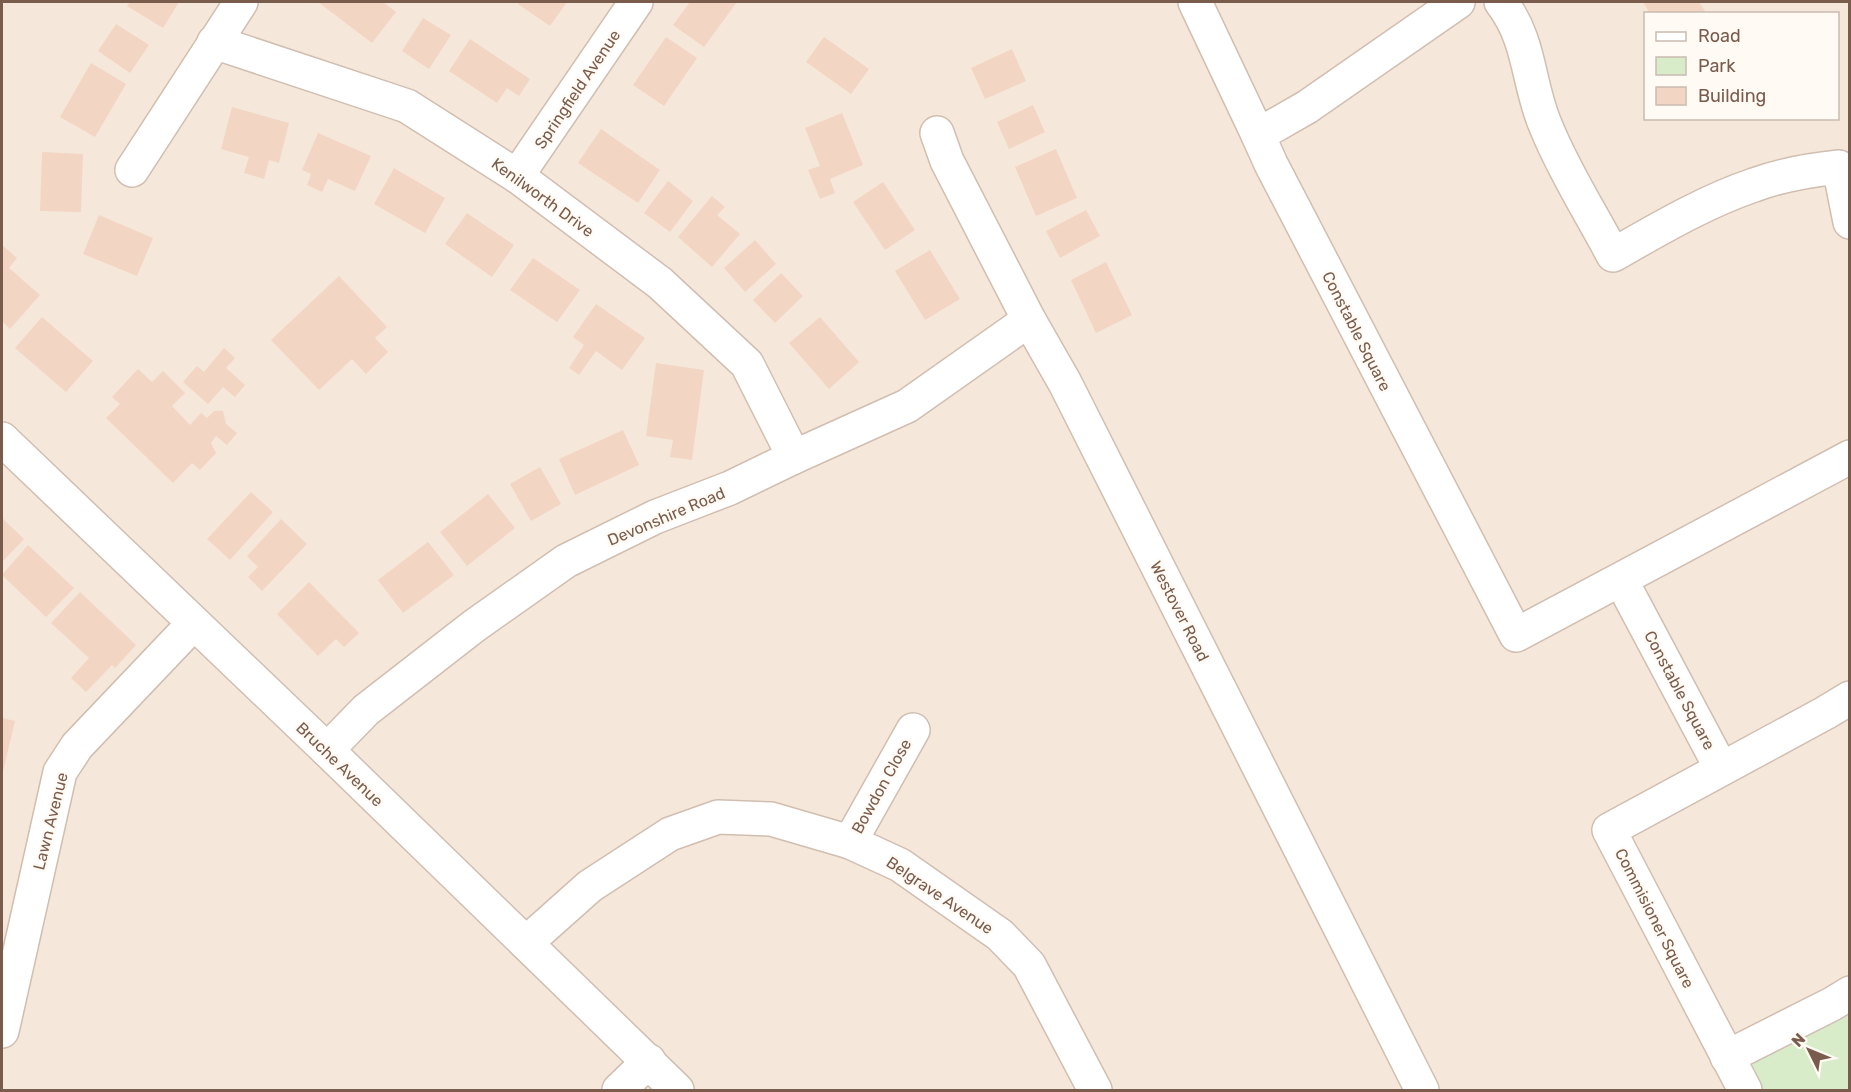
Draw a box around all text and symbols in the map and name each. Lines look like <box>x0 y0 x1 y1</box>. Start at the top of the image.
legend <box>1644 12 1839 120</box>
text: Road <box>1698 25 1741 47</box>
street label: Springfield Avenue <box>531 26 624 152</box>
text: Park <box>1698 55 1736 77</box>
text: Building <box>1698 85 1766 107</box>
street label: Kenilworth Drive <box>488 154 598 241</box>
street label: Constable Square <box>1318 268 1395 394</box>
street label: Devonshire Road <box>605 483 728 550</box>
street label: Westover Road <box>1146 558 1213 664</box>
street label: Constable Square <box>1640 628 1719 753</box>
street label: Bruche Avenue <box>292 718 387 811</box>
street label: Bowdon Close <box>848 735 915 837</box>
street label: Lawn Avenue <box>29 770 72 872</box>
street label: Commisioner Square <box>1611 845 1698 991</box>
street label: Belgrave Avenue <box>883 853 997 938</box>
north arrow <box>1779 1020 1839 1080</box>
text: N <box>1788 1029 1809 1051</box>

